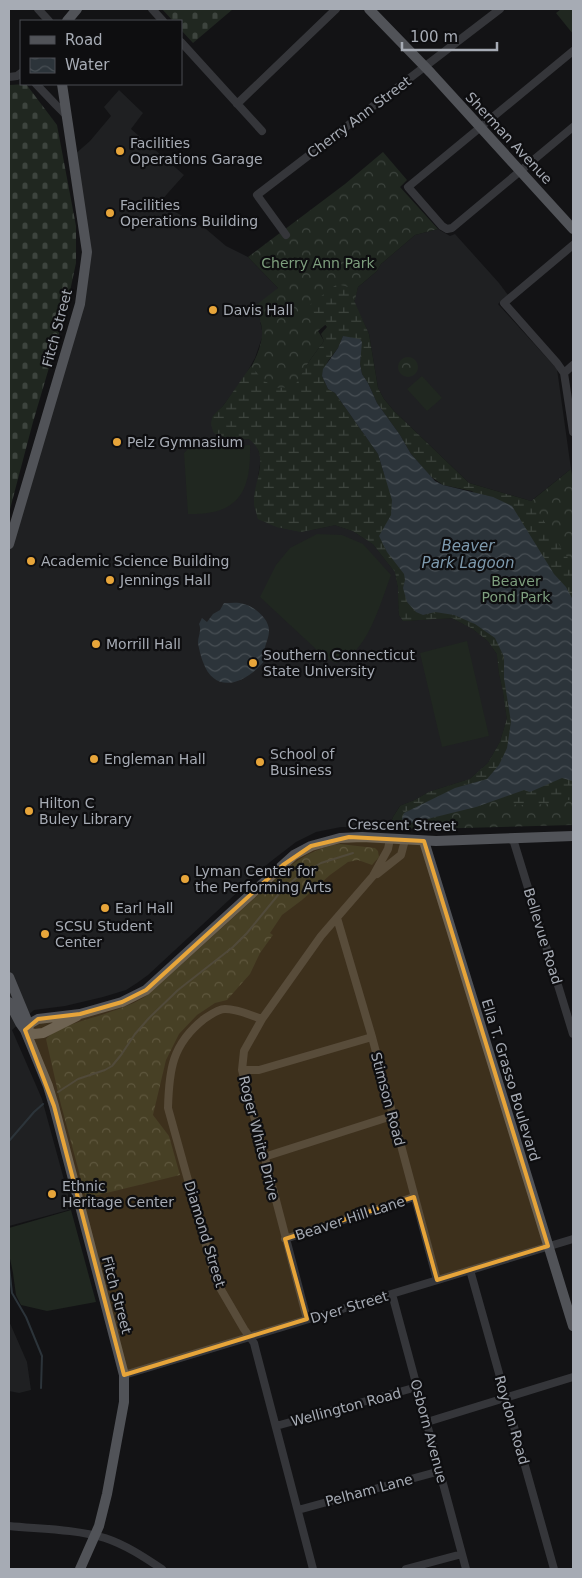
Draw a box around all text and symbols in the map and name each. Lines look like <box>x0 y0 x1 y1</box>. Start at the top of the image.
legend <box>20 20 182 85</box>
scale bar <box>402 20 497 52</box>
text: 100 m <box>410 28 458 46</box>
text: Road <box>65 31 103 49</box>
text: Water <box>65 56 110 74</box>
street label: Cherry Ann Street <box>304 73 414 161</box>
street label: Sherman Avenue <box>462 89 556 187</box>
place label: Facilities Operations Garage <box>130 135 263 167</box>
marker: Facilities Operations Garage <box>114 145 126 157</box>
place label: Facilities Operations Building <box>120 197 258 229</box>
marker: Facilities Operations Building <box>104 207 116 219</box>
park label: Cherry Ann Park <box>261 255 376 271</box>
street label: Fitch Street <box>39 287 75 369</box>
place label: Davis Hall <box>223 302 293 318</box>
marker: Davis Hall <box>207 304 219 316</box>
place label: Pelz Gymnasium <box>127 434 243 450</box>
marker: Pelz Gymnasium <box>111 436 123 448</box>
water label: Beaver Park Lagoon <box>422 537 514 572</box>
place label: Academic Science Building <box>41 553 229 569</box>
marker: Academic Science Building <box>25 555 37 567</box>
place label: Jennings Hall <box>119 572 211 588</box>
park label: Beaver Pond Park <box>482 573 551 605</box>
marker: Jennings Hall <box>104 574 116 586</box>
place label: Morrill Hall <box>106 636 181 652</box>
marker: Morrill Hall <box>90 638 102 650</box>
place label: Southern Connecticut State University <box>263 647 415 679</box>
marker: Southern Connecticut State University <box>247 657 259 669</box>
place label: School of Business <box>270 746 335 778</box>
place label: Engleman Hall <box>104 751 206 767</box>
marker: Engleman Hall <box>88 753 100 765</box>
marker: School of Business <box>254 756 266 768</box>
place label: Hilton C Buley Library <box>39 795 132 827</box>
marker: Hilton C Buley Library <box>23 805 35 817</box>
street label: Crescent Street <box>347 816 457 834</box>
place label: Lyman Center for the Performing Arts <box>195 863 332 895</box>
marker: Lyman Center for the Performing Arts <box>179 873 191 885</box>
street label: Bellevue Road <box>521 886 565 986</box>
place label: Earl Hall <box>115 900 173 916</box>
marker: Earl Hall <box>99 902 111 914</box>
place label: SCSU Student Center <box>55 918 153 950</box>
marker: SCSU Student Center <box>39 928 51 940</box>
street label: Ella T. Grasso Boulevard <box>479 997 543 1163</box>
street label: Stimson Road <box>368 1050 408 1148</box>
street label: Roger White Drive <box>236 1074 282 1202</box>
place label: Ethnic Heritage Center <box>62 1178 174 1210</box>
street label: Diamond Street <box>181 1179 229 1290</box>
marker: Ethnic Heritage Center <box>46 1188 58 1200</box>
street label: Beaver Hill Lane <box>293 1193 407 1243</box>
street label: Fitch Street <box>99 1254 135 1336</box>
street label: Dyer Street <box>308 1287 390 1326</box>
street label: Roydon Road <box>492 1374 532 1466</box>
street label: Osborn Avenue <box>407 1377 451 1485</box>
street label: Wellington Road <box>289 1385 403 1429</box>
street label: Pelham Lane <box>324 1471 414 1509</box>

